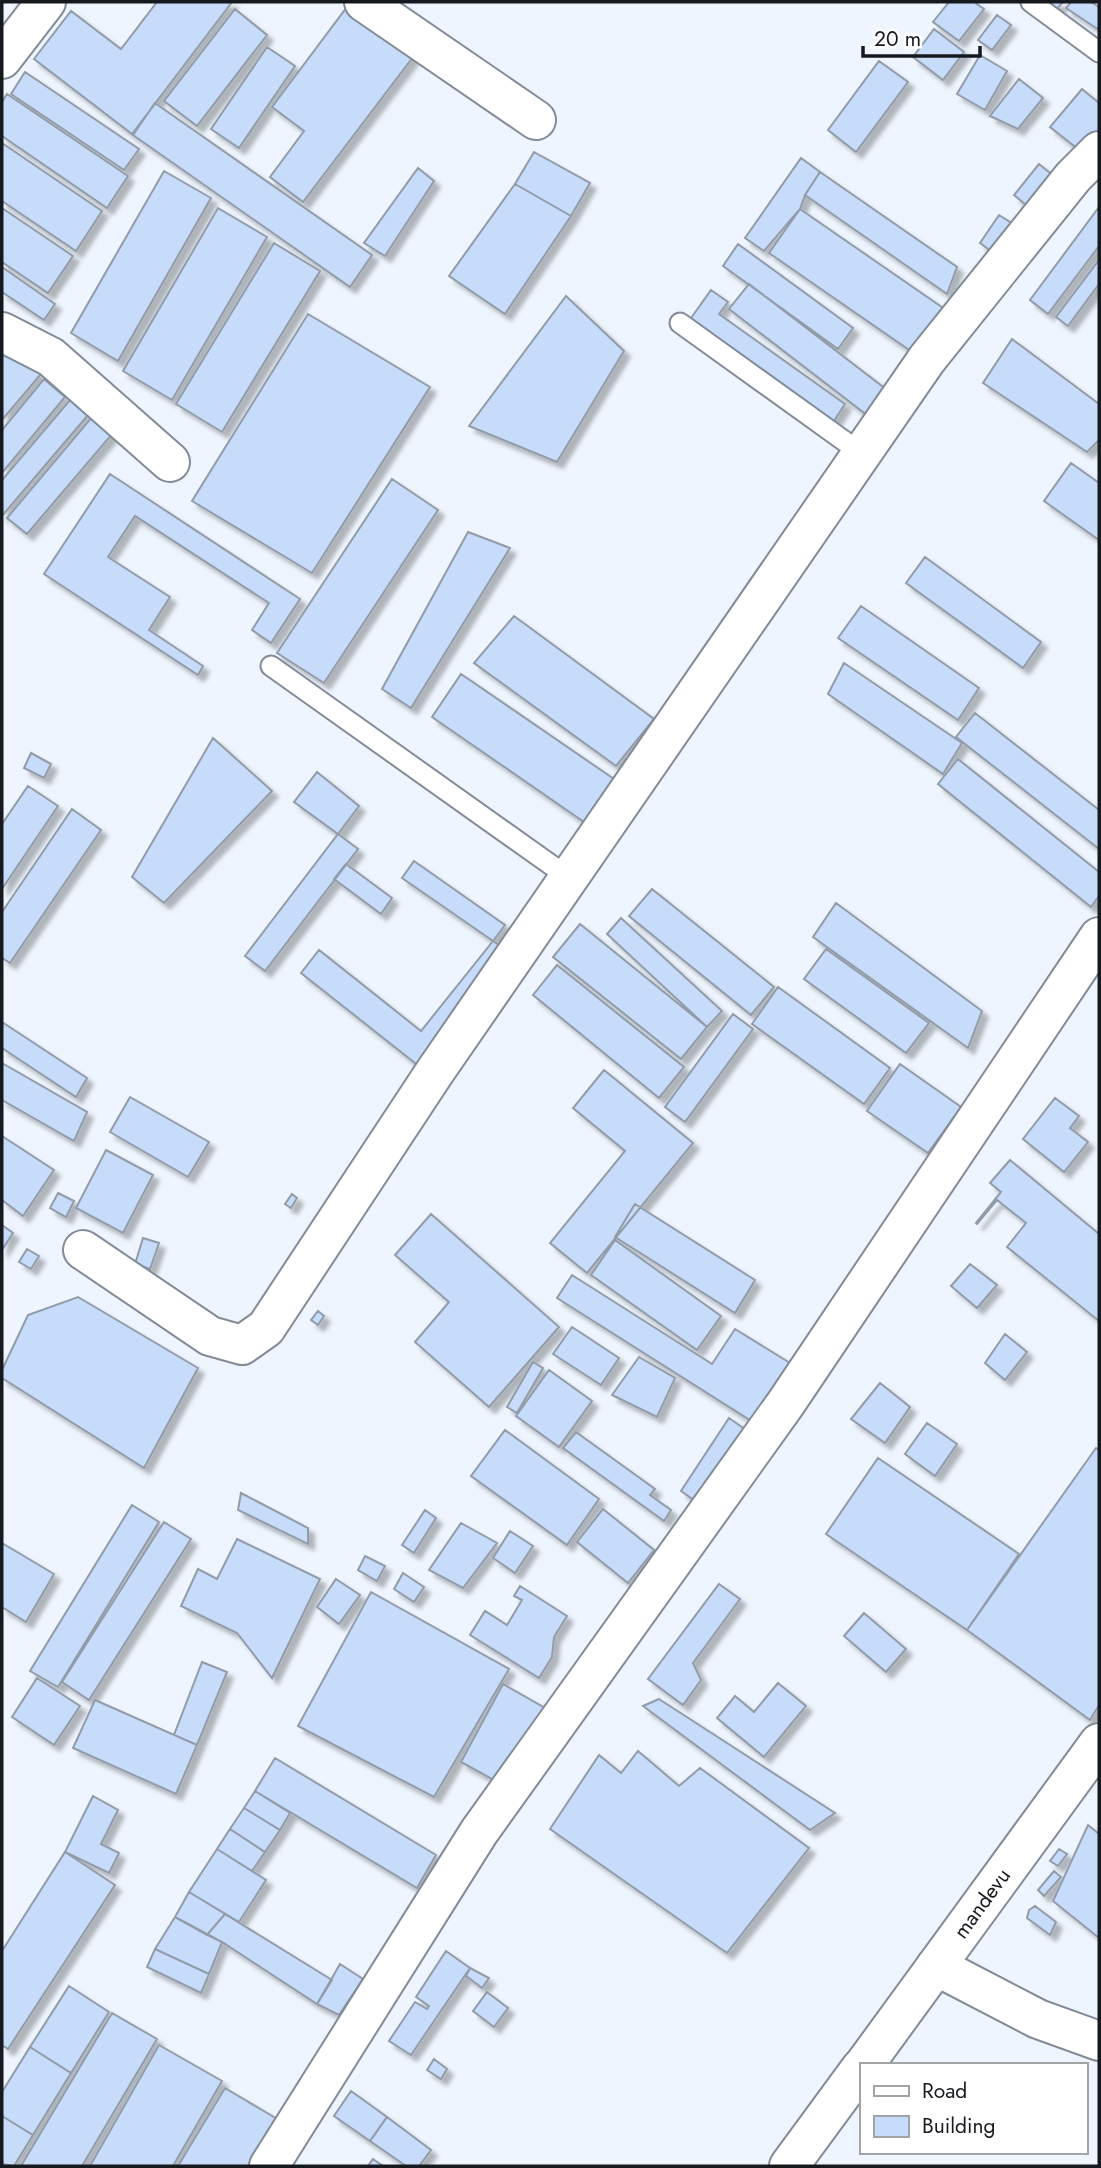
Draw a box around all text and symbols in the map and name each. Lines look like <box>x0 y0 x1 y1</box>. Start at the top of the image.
scale bar <box>863 14 980 58</box>
text: 20 m <box>874 24 921 54</box>
street label: mandevu <box>946 1862 1018 1945</box>
legend <box>860 2063 1087 2154</box>
text: Road <box>922 2076 967 2106</box>
text: Building <box>922 2111 995 2141</box>

